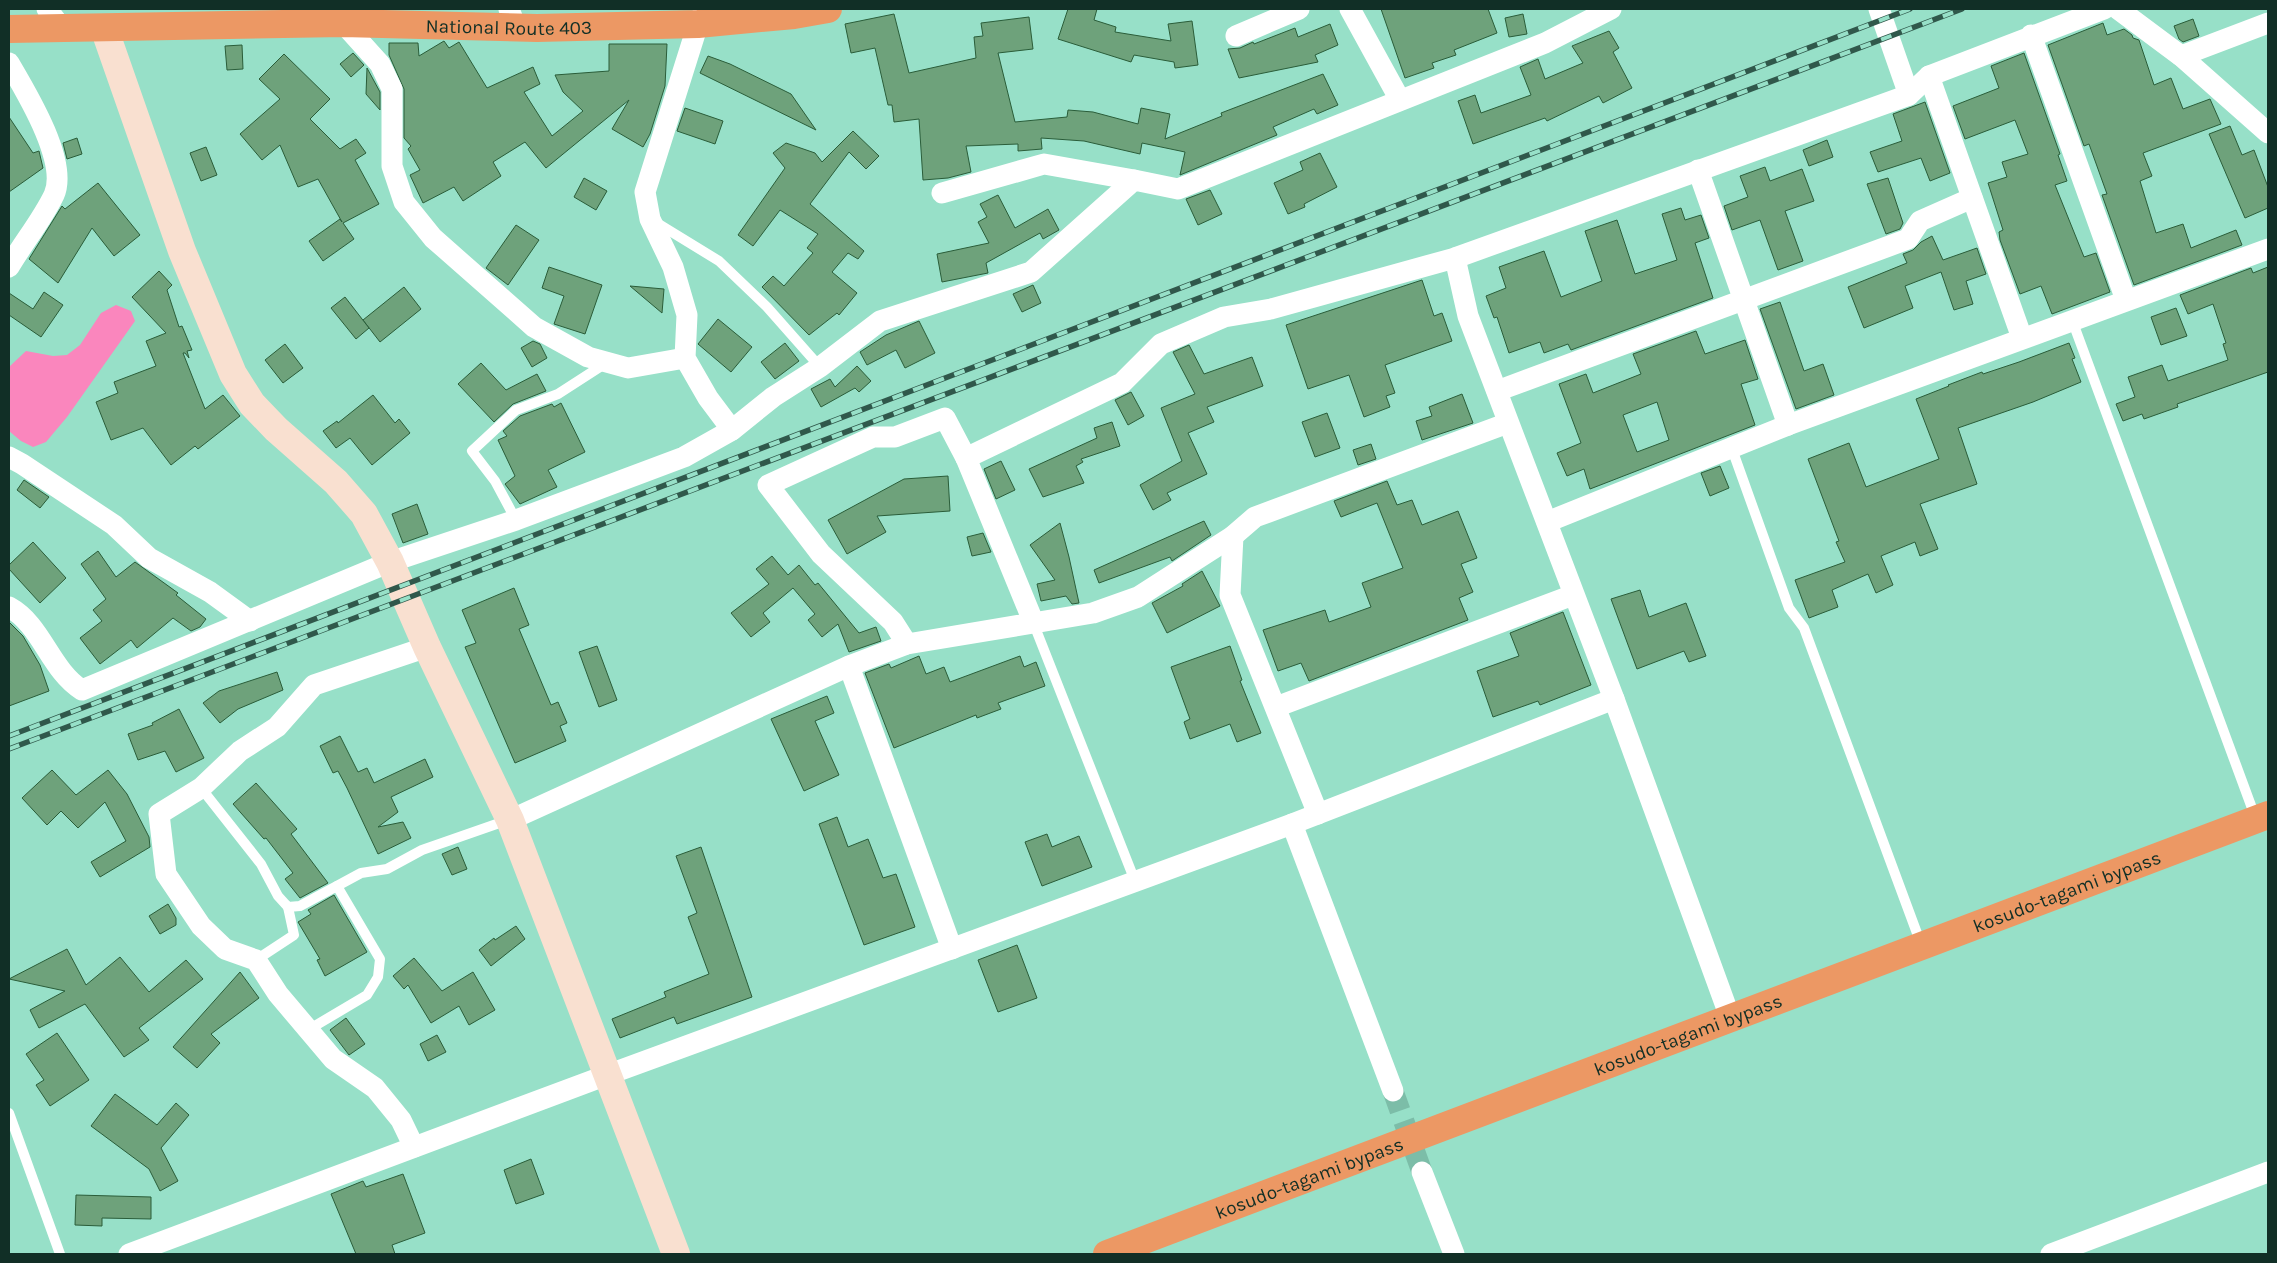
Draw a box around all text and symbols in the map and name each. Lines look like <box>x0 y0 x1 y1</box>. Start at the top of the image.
street label: National Route 403 <box>425 15 592 40</box>
street label: kosudo-tagami bypass <box>1970 847 2164 938</box>
street label: kosudo-tagami bypass <box>1591 990 1785 1081</box>
street label: kosudo-tagami bypass <box>1212 1133 1407 1224</box>

